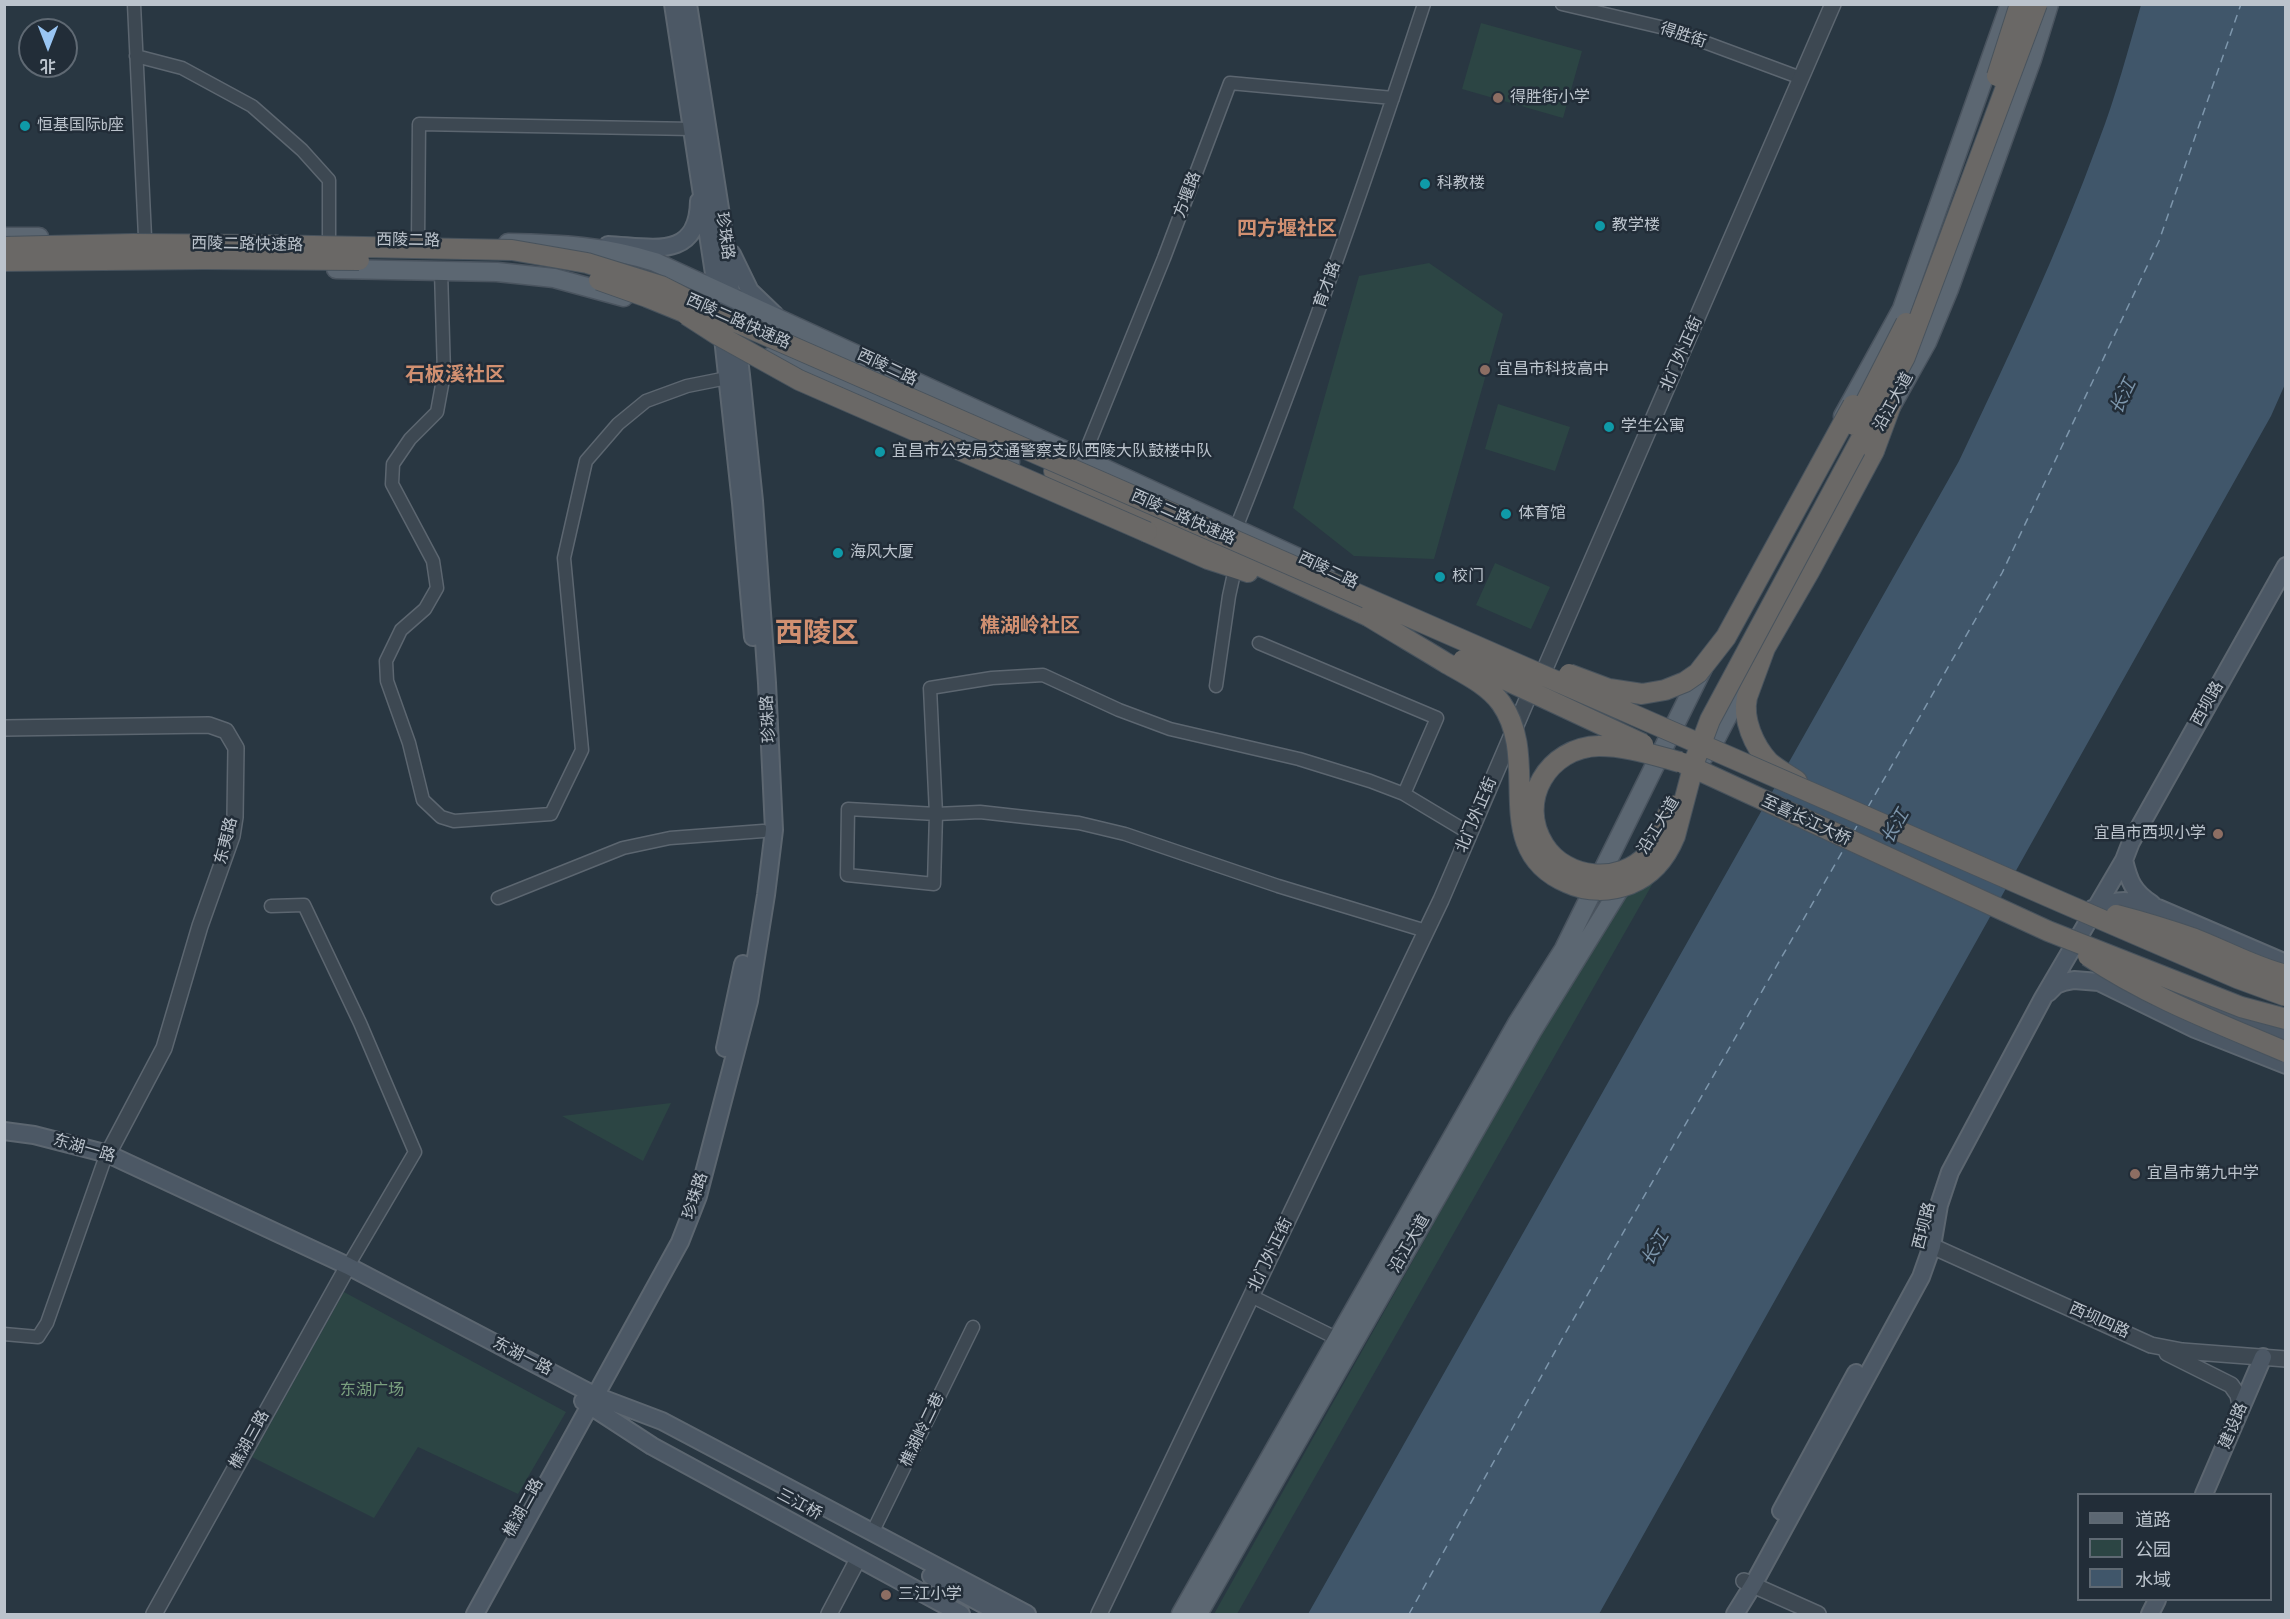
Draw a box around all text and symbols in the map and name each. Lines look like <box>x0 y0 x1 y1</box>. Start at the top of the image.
north arrow <box>18 18 78 78</box>
street label: 得胜街 <box>1657 19 1709 53</box>
text: 北 <box>40 55 56 74</box>
place label: 得胜街小学 <box>1510 88 1590 108</box>
marker: 得胜街小学 <box>1491 91 1505 105</box>
place label: 恒基国际b座 <box>37 116 124 136</box>
marker: 恒基国际b座 <box>18 119 32 133</box>
street label: 方堰路 <box>1170 169 1206 221</box>
place label: 科教楼 <box>1437 174 1485 194</box>
marker: 科教楼 <box>1418 177 1432 191</box>
street label: 珍珠路 <box>711 211 737 261</box>
place label: 教学楼 <box>1612 216 1660 236</box>
district label: 四方堰社区 <box>1237 218 1337 242</box>
marker: 教学楼 <box>1593 219 1607 233</box>
street label: 西陵二路 <box>376 231 440 251</box>
street label: 西陵二路快速路 <box>191 234 303 256</box>
street label: 育才路 <box>1311 259 1345 311</box>
street label: 西陵二路快速路 <box>683 290 793 354</box>
street label: 北门外正街 <box>1657 314 1707 394</box>
street label: 西陵二路 <box>854 346 920 390</box>
place label: 宜昌市科技高中 <box>1497 360 1609 380</box>
marker: 宜昌市科技高中 <box>1478 363 1492 377</box>
district label: 石板溪社区 <box>405 364 505 388</box>
street label: 沿江大道 <box>1870 369 1918 435</box>
water label: 长江 <box>2106 376 2142 418</box>
place label: 学生公寓 <box>1621 417 1685 437</box>
marker: 学生公寓 <box>1602 420 1616 434</box>
place label: 宜昌市公安局交通警察支队西陵大队鼓楼中队 <box>892 442 1212 462</box>
marker: 宜昌市公安局交通警察支队西陵大队鼓楼中队 <box>873 445 887 459</box>
street label: 西陵二路快速路 <box>1128 486 1238 550</box>
place label: 体育馆 <box>1518 504 1566 524</box>
marker: 体育馆 <box>1499 507 1513 521</box>
place label: 海风大厦 <box>850 543 914 563</box>
marker: 海风大厦 <box>831 546 845 560</box>
street label: 西陵二路 <box>1295 549 1361 593</box>
place label: 校门 <box>1452 567 1484 587</box>
marker: 校门 <box>1433 570 1447 584</box>
district label: 樵湖岭社区 <box>980 615 1080 639</box>
district label: 西陵区 <box>775 618 859 652</box>
street label: 西坝路 <box>2188 678 2228 730</box>
street label: 珍珠路 <box>758 695 780 743</box>
street label: 北门外正街 <box>1453 774 1501 856</box>
street label: 至喜长江大桥 <box>1758 792 1854 850</box>
street label: 沿江大道 <box>1634 794 1684 858</box>
water label: 长江 <box>1878 806 1914 848</box>
street label: 东夷路 <box>212 815 242 867</box>
place label: 宜昌市西坝小学 <box>2094 824 2206 844</box>
marker: 宜昌市西坝小学 <box>2211 827 2225 841</box>
street label: 东湖一路 <box>51 1131 117 1167</box>
place label: 宜昌市第九中学 <box>2147 1164 2259 1184</box>
marker: 宜昌市第九中学 <box>2128 1167 2142 1181</box>
street label: 珍珠路 <box>679 1170 713 1222</box>
street label: 西坝路 <box>1910 1200 1940 1252</box>
street label: 沿江大道 <box>1386 1211 1434 1277</box>
street label: 北门外正街 <box>1245 1215 1297 1295</box>
water label: 长江 <box>1638 1228 1674 1270</box>
street label: 西坝四路 <box>2066 1299 2132 1343</box>
street label: 东湖一路 <box>489 1334 555 1380</box>
park label: 东湖广场 <box>340 1381 404 1401</box>
street label: 樵湖岭二巷 <box>897 1390 949 1470</box>
street label: 建设路 <box>2216 1400 2252 1452</box>
street label: 樵湖三路 <box>226 1407 274 1473</box>
street label: 樵湖二路 <box>500 1475 548 1541</box>
street label: 三江桥 <box>773 1485 825 1525</box>
legend <box>2077 1493 2272 1601</box>
text: 道路 <box>2135 1510 2171 1531</box>
text: 公园 <box>2135 1540 2171 1561</box>
text: 水域 <box>2135 1570 2171 1591</box>
place label: 三江小学 <box>898 1585 962 1605</box>
marker: 三江小学 <box>879 1588 893 1602</box>

